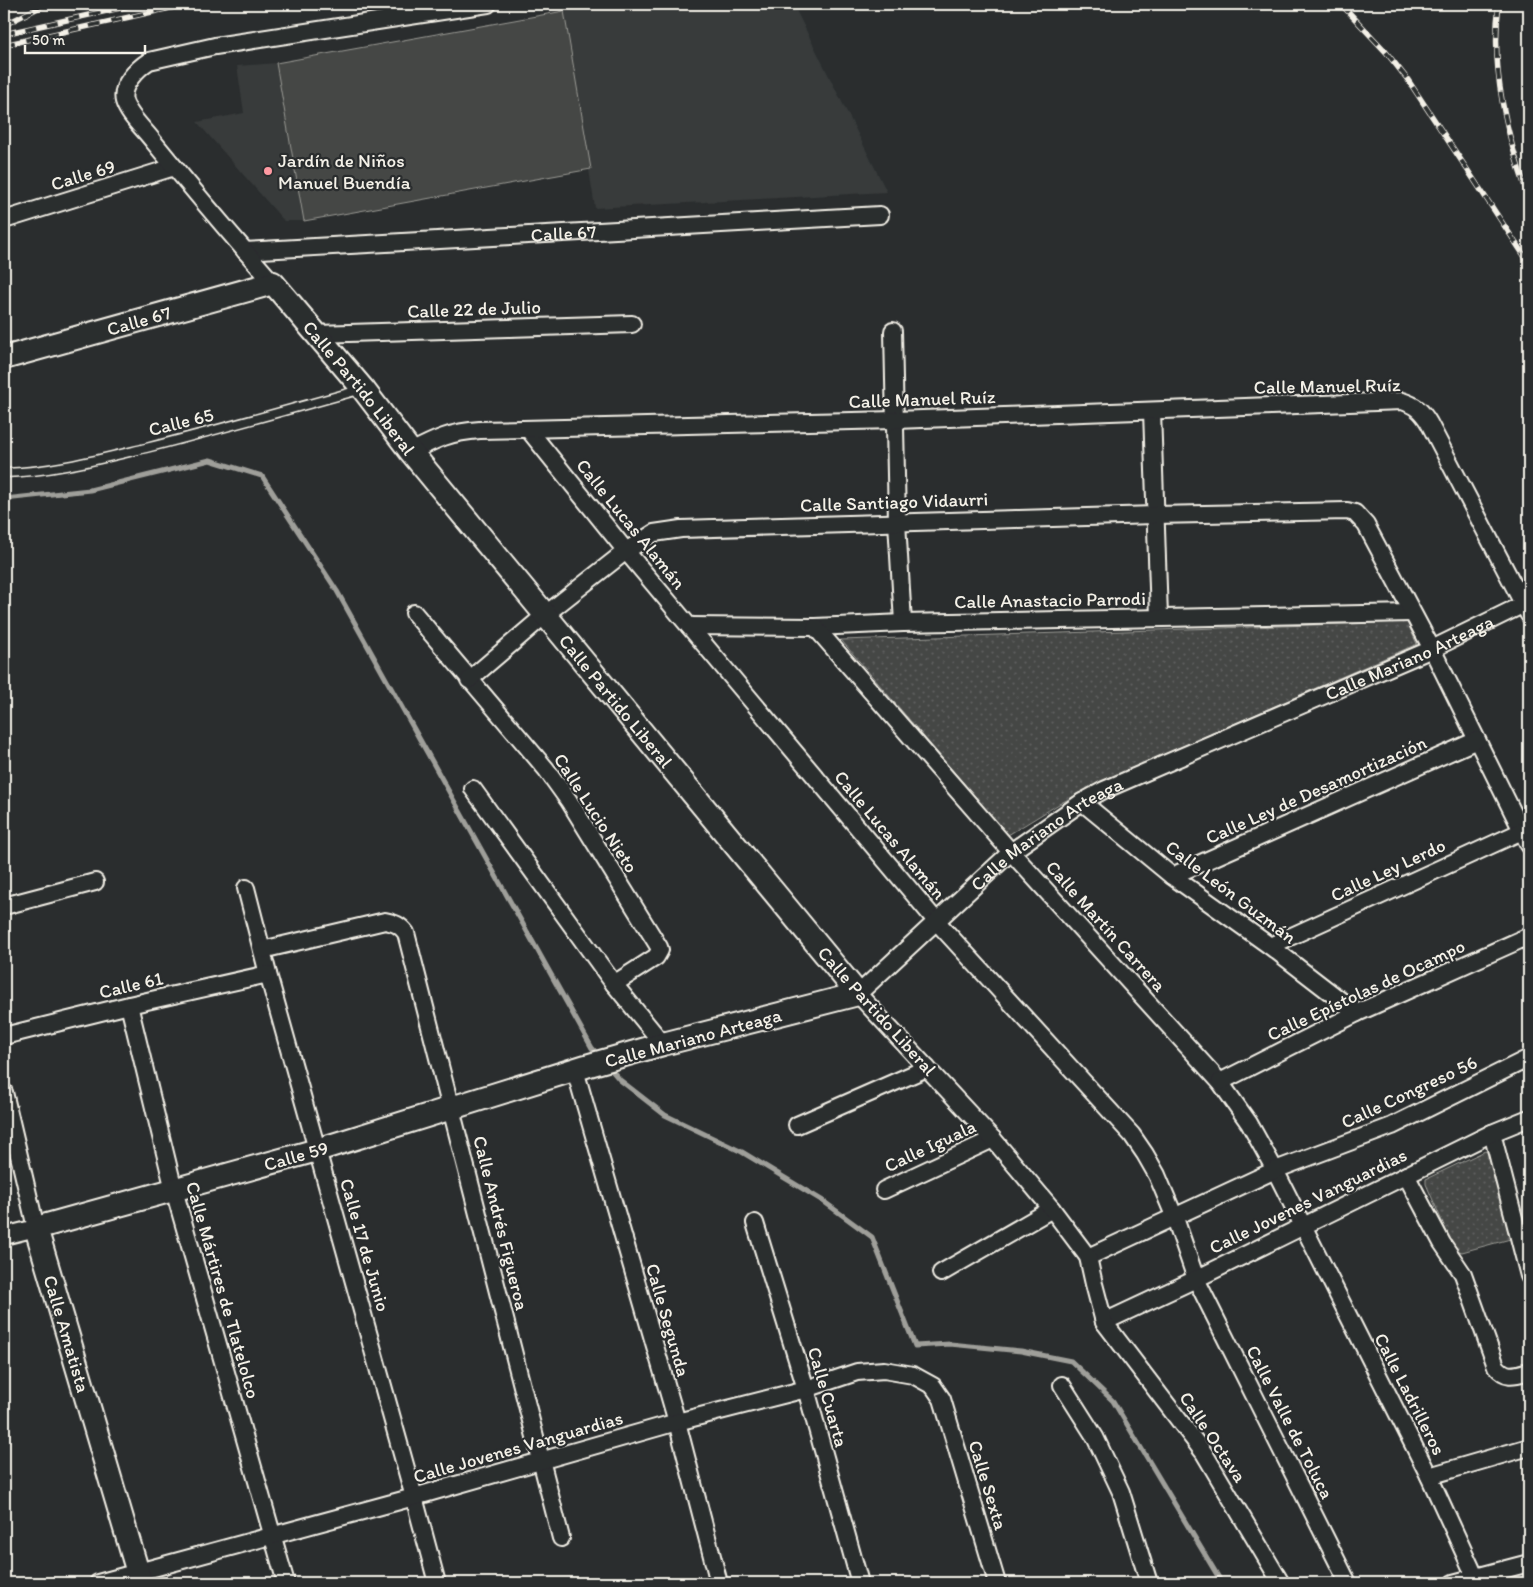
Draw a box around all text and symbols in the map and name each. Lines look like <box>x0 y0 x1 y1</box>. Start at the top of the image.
scale bar <box>25 22 145 54</box>
text: 50 m <box>32 31 65 49</box>
place label: Jardín de Niños Manuel Buendía <box>278 149 411 194</box>
street label: Calle 69 <box>48 154 118 196</box>
marker: Jardín de Niños Manuel Buendía <box>262 165 274 177</box>
street label: Calle 67 <box>530 220 597 246</box>
street label: Calle 22 de Julio <box>407 295 541 323</box>
street label: Calle 67 <box>104 300 174 340</box>
street label: Calle Partido Liberal <box>298 316 421 460</box>
street label: Calle Manuel Ruíz <box>1253 373 1401 399</box>
street label: Calle Manuel Ruíz <box>848 385 996 413</box>
street label: Calle 65 <box>146 403 216 441</box>
street label: Calle Lucas Alamán <box>571 454 691 594</box>
street label: Calle Santiago Vidaurri <box>800 487 988 517</box>
street label: Calle Anastacio Parrodi <box>954 587 1146 613</box>
street label: Calle Mariano Arteaga <box>1321 609 1497 705</box>
street label: Calle Partido Liberal <box>554 629 678 773</box>
street label: Calle Ley de Desamortización <box>1202 731 1430 849</box>
street label: Calle Lucio Nieto <box>549 749 643 877</box>
street label: Calle Lucas Alamán <box>829 766 951 904</box>
street label: Calle Mariano Arteaga <box>965 772 1126 895</box>
street label: Calle Ley Lerdo <box>1327 833 1449 907</box>
street label: Calle León Guzmán <box>1161 835 1301 949</box>
street label: Calle Martín Carrera <box>1041 856 1171 996</box>
street label: Calle Epístolas de Ocampo <box>1263 934 1469 1046</box>
street label: Calle Partido Liberal <box>813 942 942 1081</box>
street label: Calle 61 <box>97 966 165 1004</box>
street label: Calle Mariano Arteaga <box>602 1003 784 1073</box>
street label: Calle Congreso 56 <box>1337 1050 1481 1134</box>
street label: Calle Iguala <box>881 1115 979 1177</box>
street label: Calle Andrés Figueroa <box>468 1133 534 1313</box>
street label: Calle 59 <box>261 1136 331 1176</box>
street label: Calle Jovenes Vanguardias <box>1205 1143 1411 1259</box>
street label: Calle 17 de Junio <box>335 1176 395 1314</box>
street label: Calle Mártires de Tlatelolco <box>181 1179 265 1401</box>
street label: Calle Segunda <box>641 1261 695 1379</box>
street label: Calle Amatista <box>39 1272 95 1395</box>
street label: Calle Ladrilleros <box>1369 1329 1451 1459</box>
street label: Calle Valle de Toluca <box>1241 1341 1339 1503</box>
street label: Calle Cuarta <box>803 1344 853 1450</box>
street label: Calle Octava <box>1174 1387 1252 1487</box>
street label: Calle Jovenes Vanguardias <box>411 1406 625 1488</box>
street label: Calle Sexta <box>963 1437 1013 1533</box>

